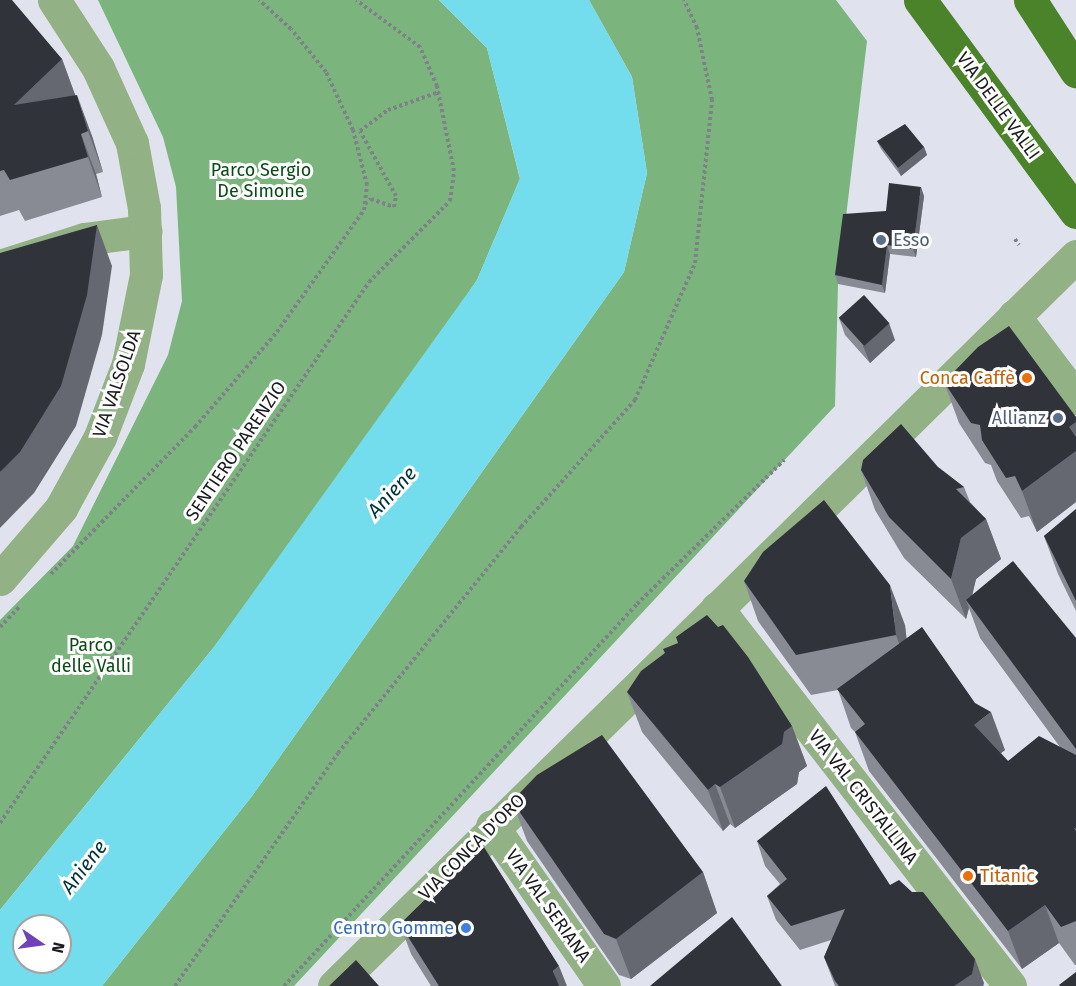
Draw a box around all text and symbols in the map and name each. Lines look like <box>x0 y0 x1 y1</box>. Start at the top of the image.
street label: VIA DELLE VALLI <box>952 48 1044 164</box>
park label: Parco Sergio De Simone <box>211 160 311 202</box>
place label: Esso <box>893 229 930 251</box>
marker: Esso <box>874 233 888 247</box>
street label: VIA VALSOLDA <box>89 327 145 441</box>
place label: Conca Caffè <box>920 367 1015 389</box>
marker: Conca Caffè <box>1020 371 1034 385</box>
street label: SENTIERO PARENZIO <box>181 377 291 525</box>
place label: Allianz <box>992 407 1046 429</box>
marker: Allianz <box>1051 411 1065 425</box>
water label: Aniene <box>362 462 422 522</box>
park label: Parco delle Valli <box>51 635 131 678</box>
street label: VIA VAL CRISTALLINA <box>804 726 922 868</box>
street label: VIA CONCA D'ORO <box>414 789 530 905</box>
water label: Aniene <box>56 836 112 898</box>
street label: VIA VAL SERIANA <box>501 845 595 967</box>
place label: Titanic <box>980 865 1035 887</box>
marker: Titanic <box>961 869 975 883</box>
north arrow <box>12 914 72 974</box>
place label: Centro Gomme <box>333 917 454 939</box>
marker: Centro Gomme <box>459 921 473 935</box>
text: N <box>48 940 69 955</box>

